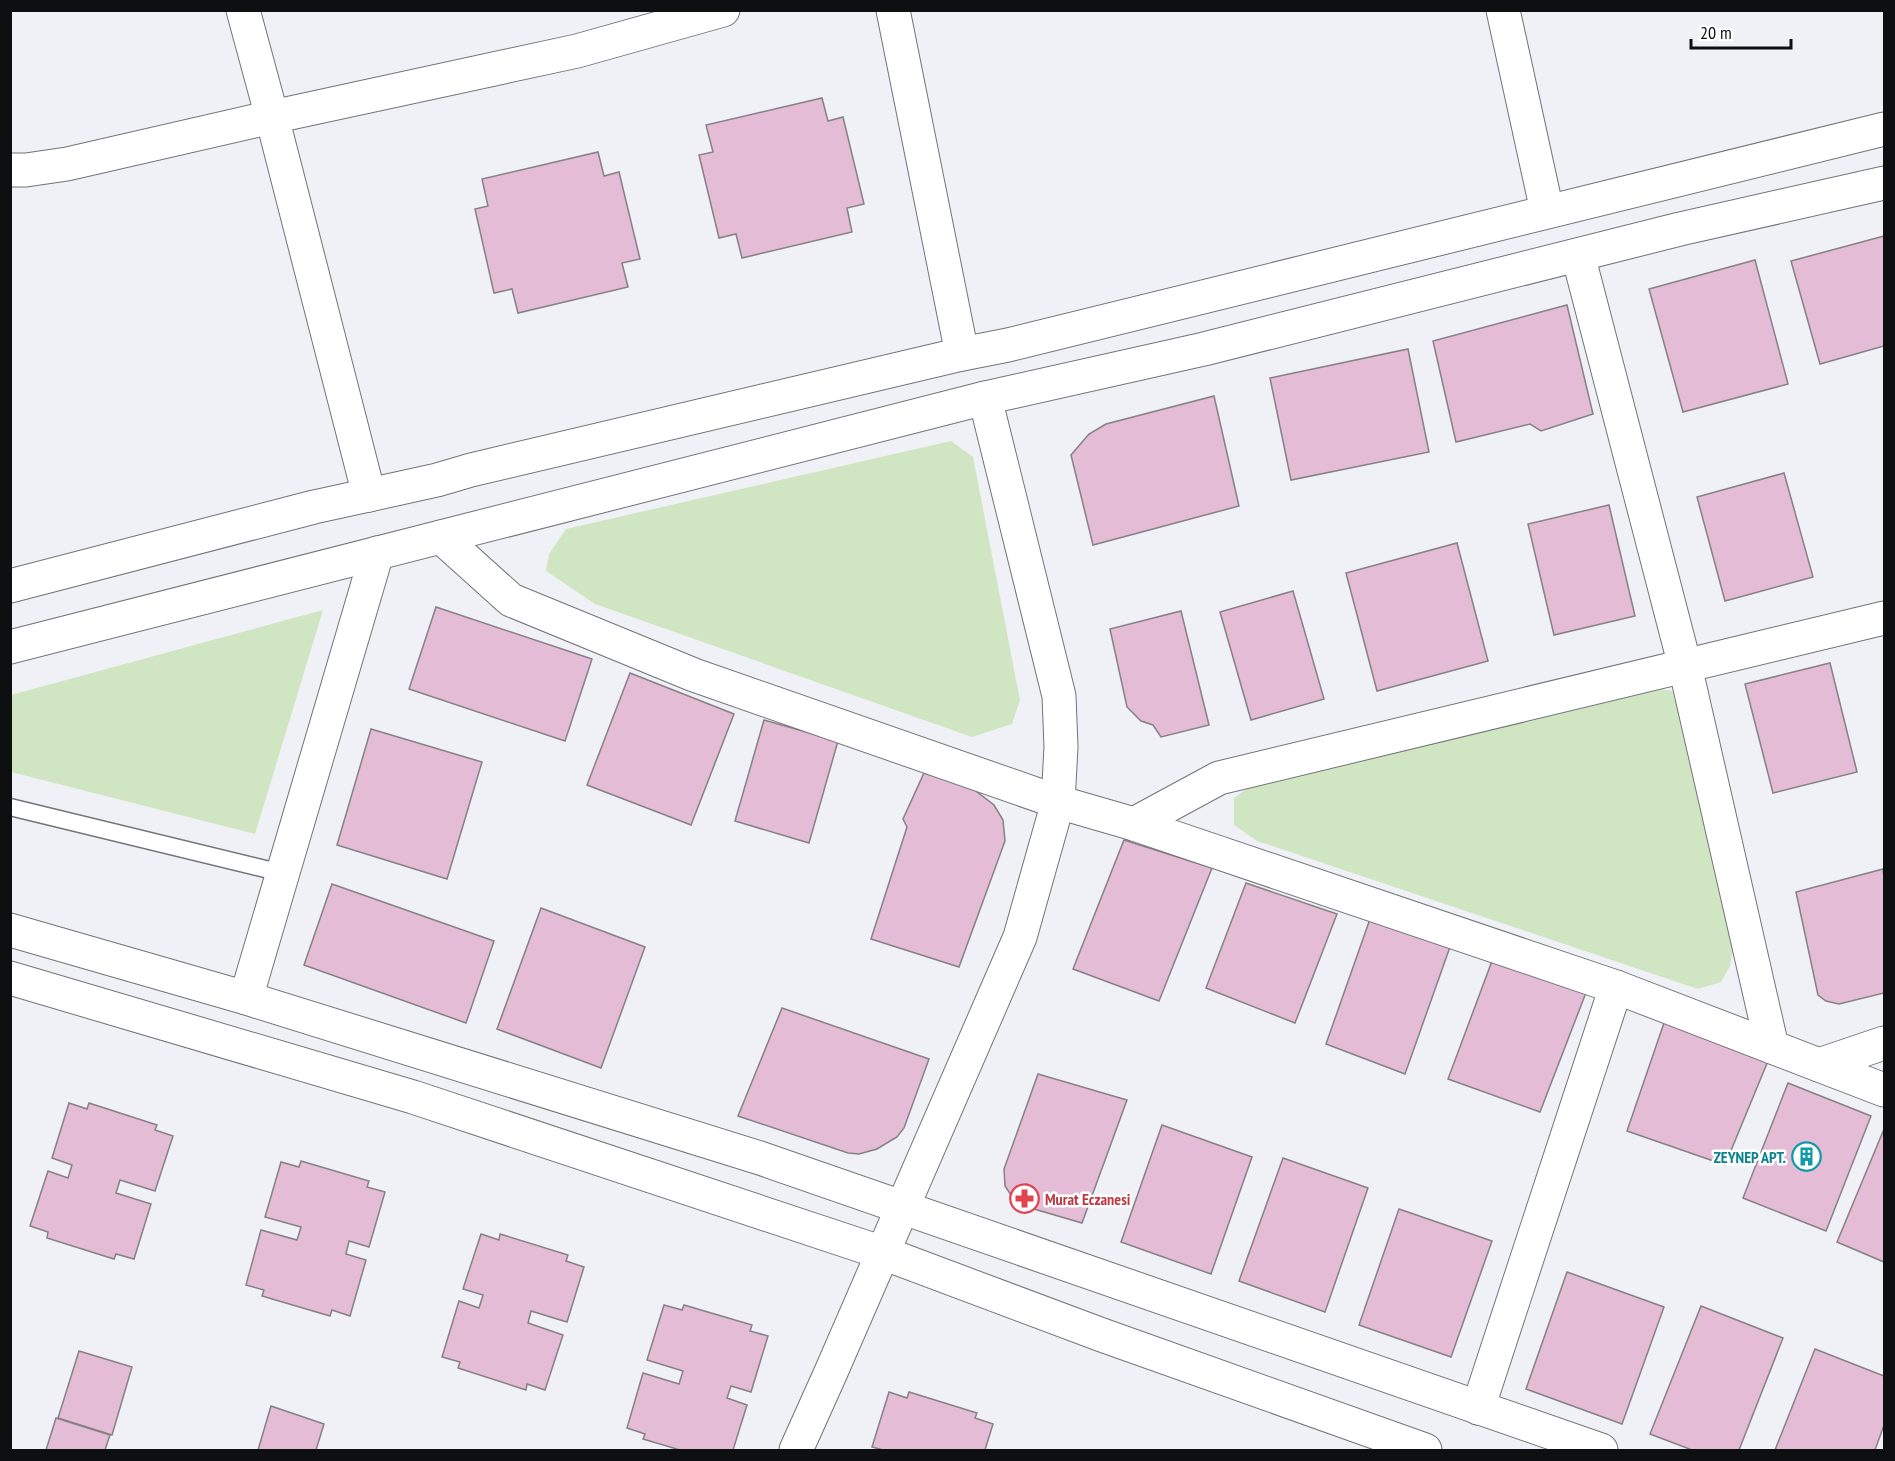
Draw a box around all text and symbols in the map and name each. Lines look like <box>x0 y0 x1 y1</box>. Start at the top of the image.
scale bar <box>1691 12 1792 50</box>
text: 20 m <box>1700 21 1732 44</box>
building icon: ZEYNEP APT. <box>1791 1141 1823 1173</box>
place label: ZEYNEP APT. <box>1714 1147 1786 1167</box>
pharmacy icon: Murat Eczanesi <box>1008 1183 1040 1215</box>
place label: Murat Eczanesi <box>1045 1189 1131 1209</box>

